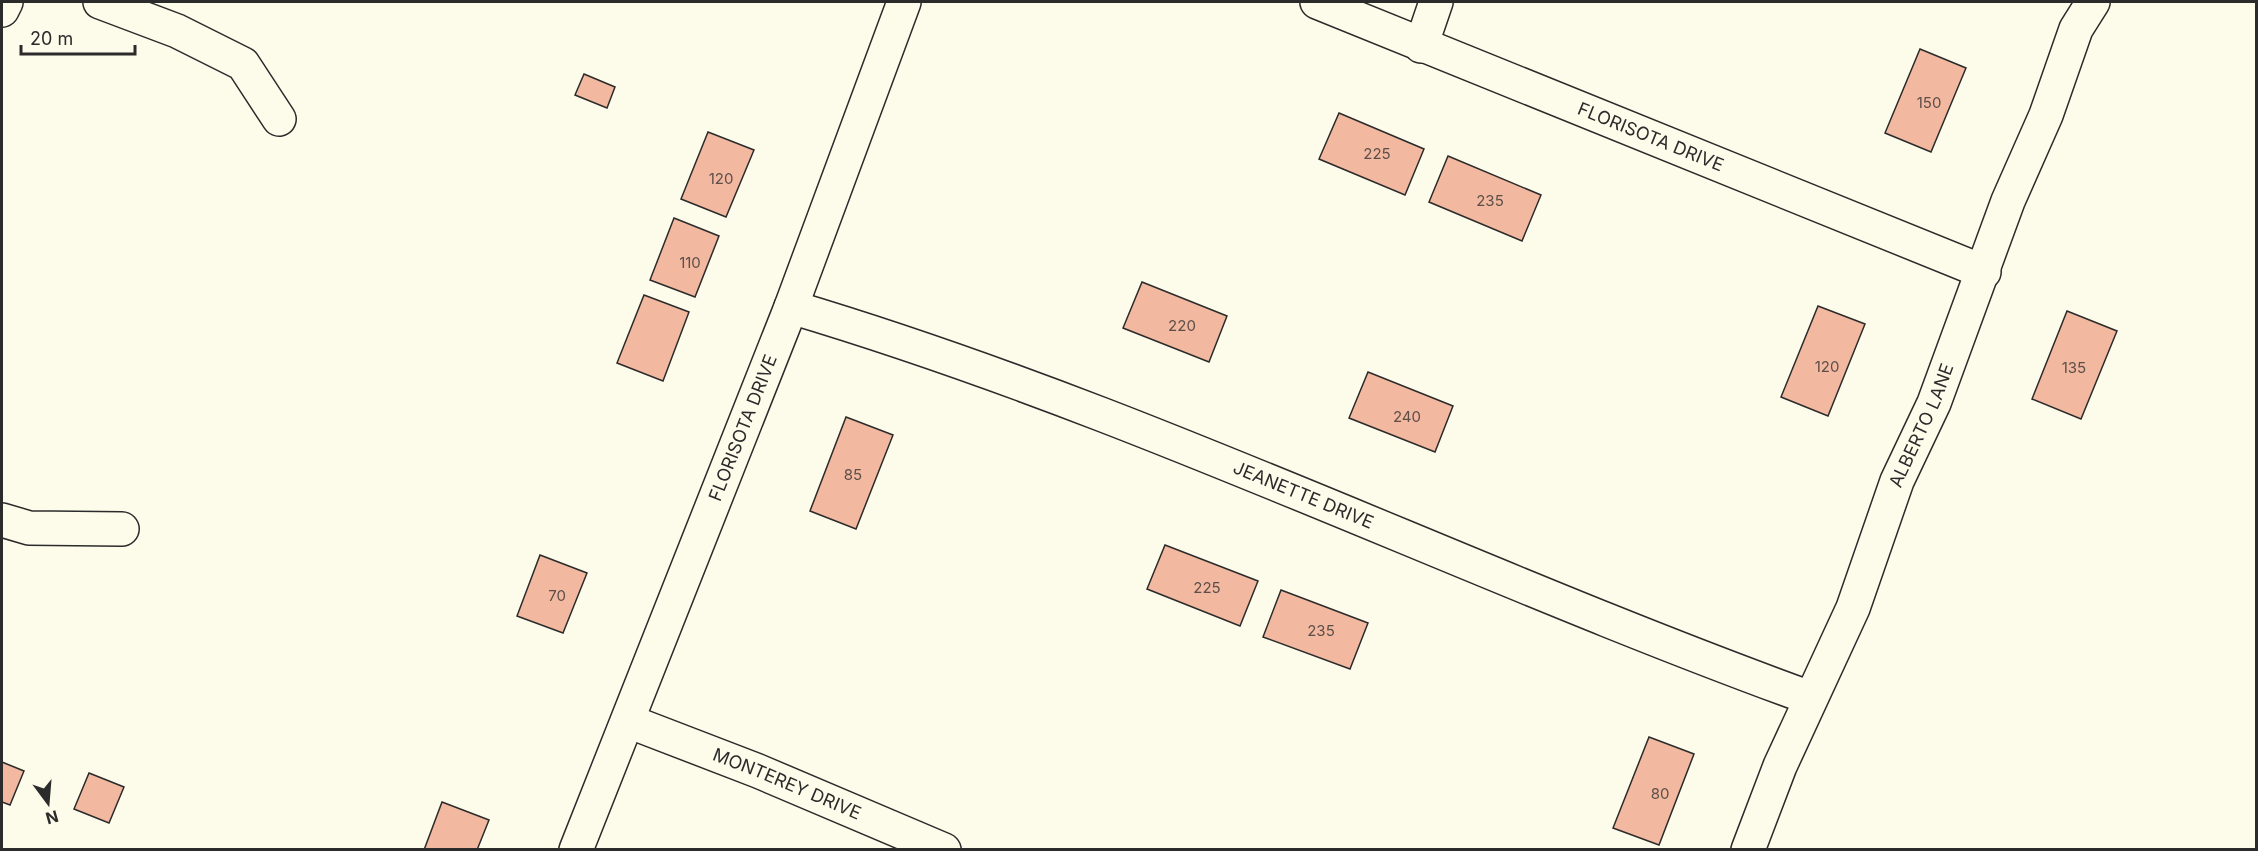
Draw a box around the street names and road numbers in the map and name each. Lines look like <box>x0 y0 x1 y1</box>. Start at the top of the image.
street label: FLORISOTA DRIVE <box>1575 98 1727 176</box>
street label: FLORISOTA DRIVE <box>704 352 781 504</box>
street label: ALBERTO LANE <box>1885 361 1958 490</box>
street label: JEANETTE DRIVE <box>1230 457 1377 533</box>
street label: MONTEREY DRIVE <box>710 744 864 824</box>

